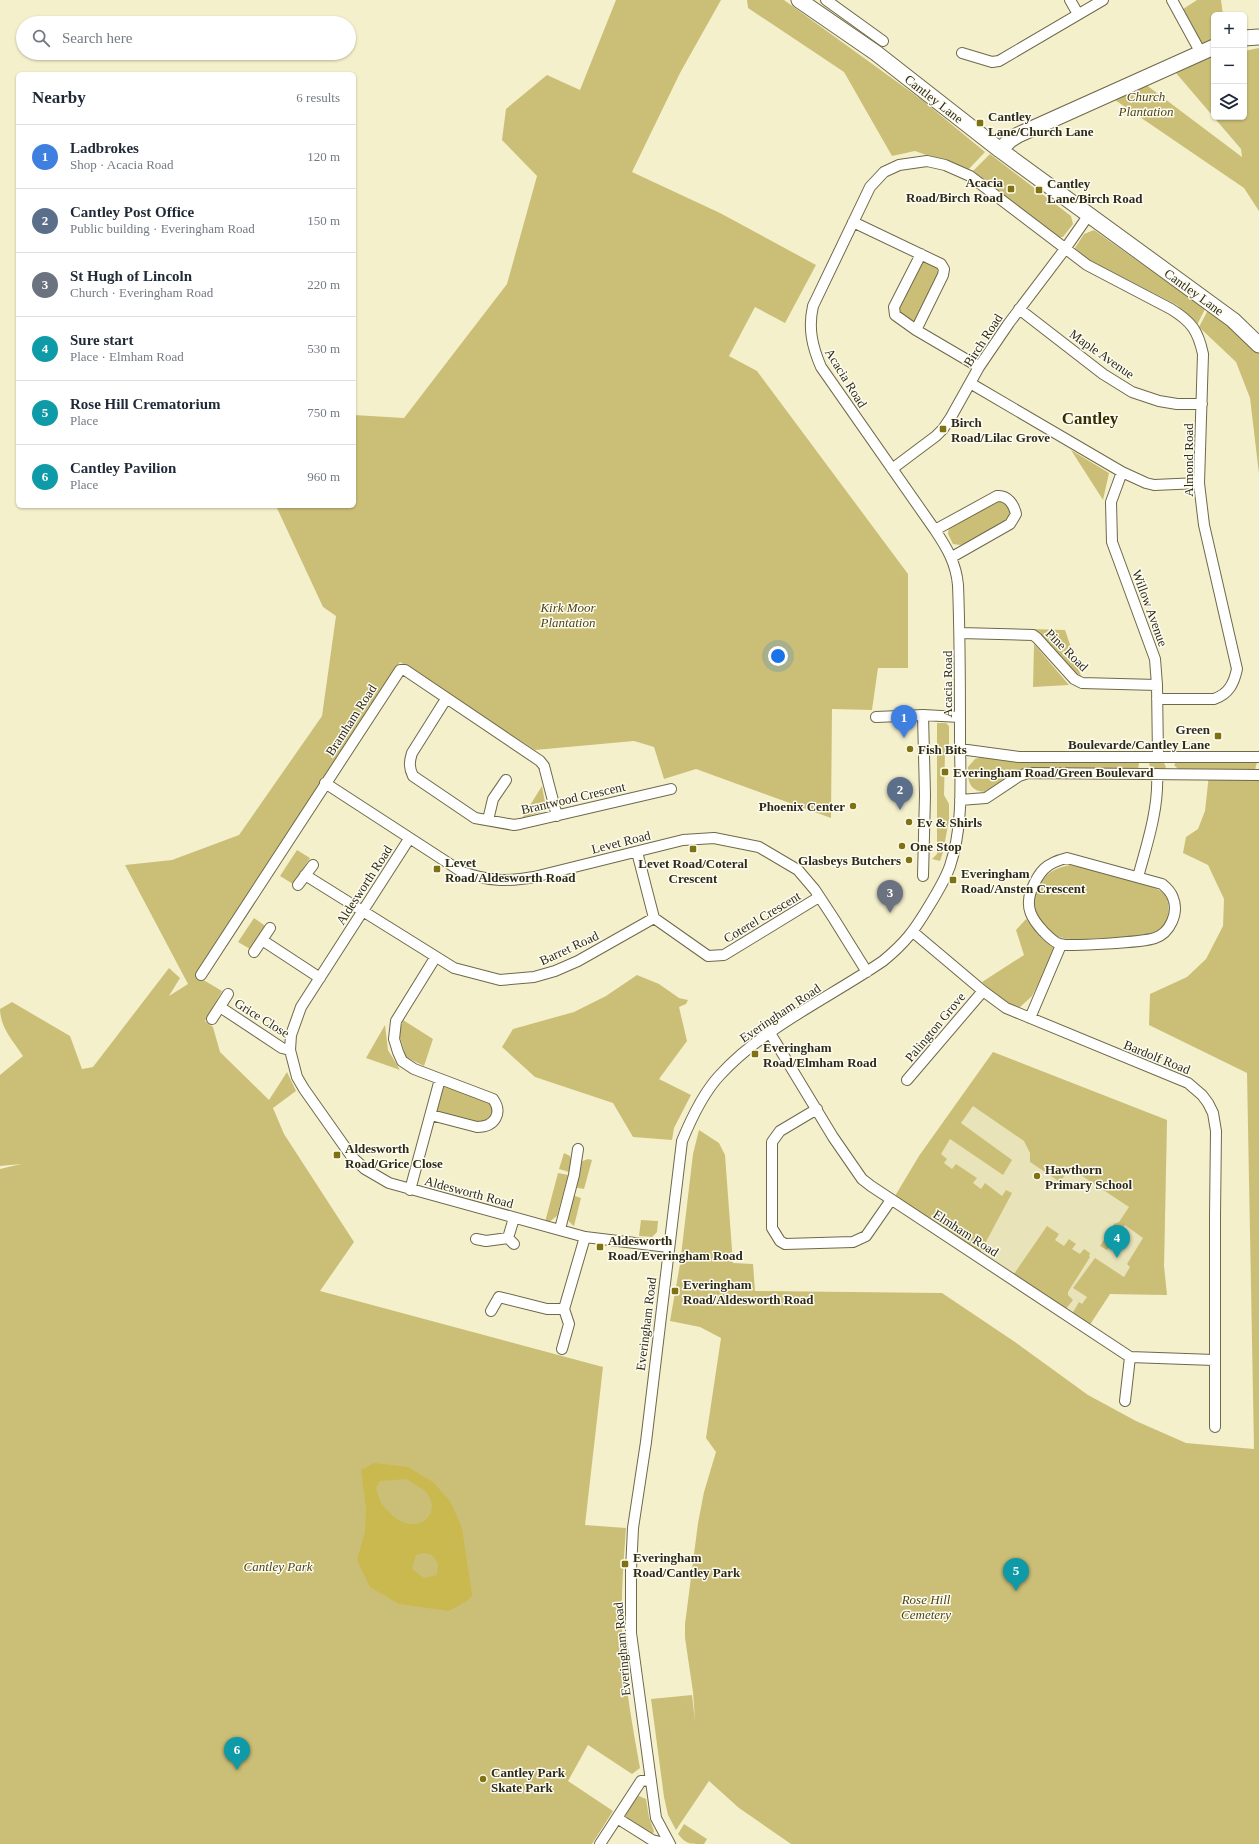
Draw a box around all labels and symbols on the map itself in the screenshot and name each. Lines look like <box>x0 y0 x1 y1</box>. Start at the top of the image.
street label: Cantley Lane <box>902 72 966 126</box>
park label: Church Plantation <box>1118 89 1173 119</box>
place label: Cantley Lane/Church Lane <box>988 109 1094 139</box>
marker: Cantley Lane/Church Lane <box>975 118 985 128</box>
place label: Acacia Road/Birch Road <box>906 175 1004 205</box>
place label: Cantley Lane/Birch Road <box>1047 176 1143 206</box>
marker: Acacia Road/Birch Road <box>1006 184 1016 194</box>
marker: Cantley Lane/Birch Road <box>1034 185 1044 195</box>
street label: Cantley Lane <box>1161 265 1227 319</box>
street label: Birch Road <box>960 311 1006 369</box>
street label: Maple Avenue <box>1067 326 1137 382</box>
street label: Acacia Road <box>822 346 870 411</box>
district label: Cantley <box>1062 409 1119 428</box>
place label: Birch Road/Lilac Grove <box>951 415 1050 445</box>
street label: Almond Road <box>1181 423 1196 497</box>
marker: Birch Road/Lilac Grove <box>938 424 948 434</box>
street label: Willow Avenue <box>1129 568 1171 649</box>
park label: Kirk Moor Plantation <box>539 600 597 630</box>
street label: Pine Road <box>1043 626 1092 675</box>
your location <box>768 646 788 666</box>
street label: Acacia Road <box>940 650 955 717</box>
street label: Bramham Road <box>322 681 380 758</box>
pin: 1 <box>891 705 917 738</box>
place label: Green Boulevarde/Cantley Lane <box>1068 722 1211 752</box>
marker: Green Boulevarde/Cantley Lane <box>1213 731 1223 741</box>
place label: Fish Bits <box>918 742 967 757</box>
marker: Fish Bits <box>905 744 915 754</box>
place label: Everingham Road/Green Boulevard <box>953 765 1154 780</box>
marker: Everingham Road/Green Boulevard <box>940 767 950 777</box>
pin: 2 <box>887 777 913 810</box>
street label: Brantwood Crescent <box>519 779 627 817</box>
place label: Phoenix Center <box>759 799 845 814</box>
marker: Phoenix Center <box>848 801 858 811</box>
place label: Ev & Shirls <box>917 815 982 830</box>
marker: Ev & Shirls <box>904 817 914 827</box>
street label: Levet Road <box>590 827 653 857</box>
place label: One Stop <box>910 839 962 854</box>
marker: One Stop <box>897 841 907 851</box>
street label: Aldesworth Road <box>333 842 395 927</box>
marker: Levet Road/Coteral Crescent <box>688 844 698 854</box>
place label: Glasbeys Butchers <box>798 853 901 868</box>
place label: Levet Road/Aldesworth Road <box>445 855 576 885</box>
marker: Glasbeys Butchers <box>904 855 914 865</box>
place label: Levet Road/Coteral Crescent <box>638 856 748 886</box>
marker: Levet Road/Aldesworth Road <box>432 864 442 874</box>
place label: Everingham Road/Ansten Crescent <box>961 866 1086 896</box>
marker: Everingham Road/Ansten Crescent <box>948 875 958 885</box>
pin: 3 <box>877 880 903 913</box>
street label: Coterel Crescent <box>721 888 803 946</box>
street label: Barret Road <box>537 928 601 968</box>
street label: Everingham Road <box>737 980 824 1046</box>
street label: Palington Grove <box>902 989 968 1065</box>
street label: Grice Close <box>232 995 292 1041</box>
street label: Bardolf Road <box>1122 1037 1193 1077</box>
place label: Everingham Road/Elmham Road <box>763 1040 878 1070</box>
marker: Everingham Road/Elmham Road <box>750 1049 760 1059</box>
place label: Aldesworth Road/Grice Close <box>345 1141 443 1171</box>
marker: Aldesworth Road/Grice Close <box>332 1150 342 1160</box>
place label: Hawthorn Primary School <box>1045 1162 1132 1192</box>
marker: Hawthorn Primary School <box>1032 1171 1042 1181</box>
street label: Aldesworth Road <box>423 1173 516 1211</box>
street label: Elmham Road <box>931 1206 1002 1260</box>
pin: 4 <box>1104 1225 1130 1258</box>
place label: Aldesworth Road/Everingham Road <box>608 1233 743 1263</box>
marker: Aldesworth Road/Everingham Road <box>595 1242 605 1252</box>
street label: Everingham Road <box>633 1276 659 1372</box>
place label: Everingham Road/Aldesworth Road <box>683 1277 814 1307</box>
marker: Everingham Road/Aldesworth Road <box>670 1286 680 1296</box>
place label: Everingham Road/Cantley Park <box>633 1550 741 1580</box>
pin: 5 <box>1003 1558 1029 1591</box>
park label: Cantley Park <box>244 1559 313 1574</box>
marker: Everingham Road/Cantley Park <box>620 1559 630 1569</box>
park label: Rose Hill Cemetery <box>901 1592 951 1622</box>
street label: Everingham Road <box>610 1601 634 1697</box>
pin: 6 <box>224 1737 250 1770</box>
place label: Cantley Park Skate Park <box>491 1765 566 1795</box>
marker: Cantley Park Skate Park <box>478 1774 488 1784</box>

